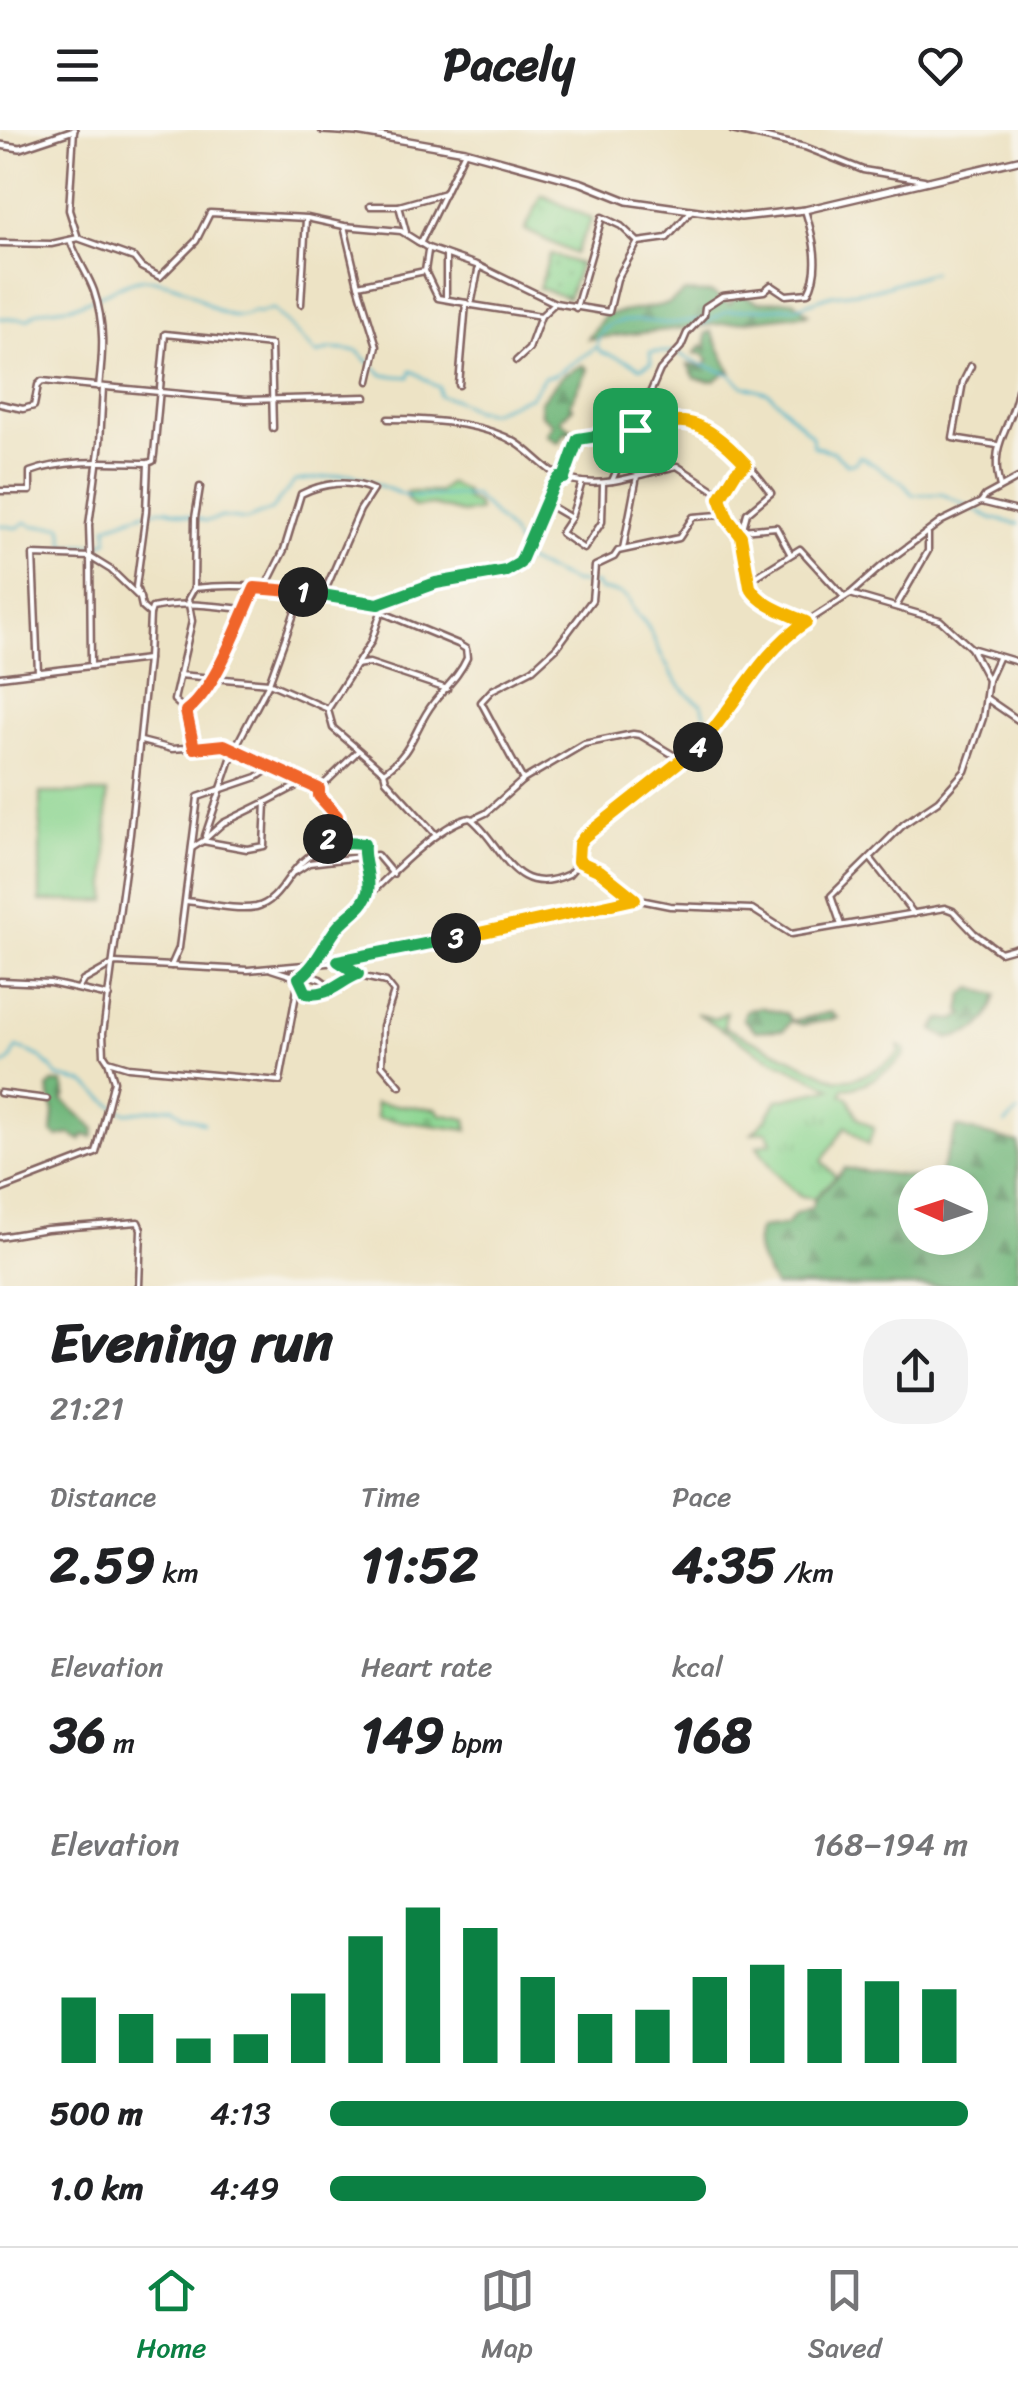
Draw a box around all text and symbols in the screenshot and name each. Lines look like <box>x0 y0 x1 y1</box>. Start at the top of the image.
text: Pacely <box>443 25 575 105</box>
icon: menu <box>50 38 105 93</box>
icon: heart <box>913 38 968 93</box>
pin <box>593 388 678 473</box>
icon: arrive <box>608 403 663 458</box>
pin: 1 <box>278 567 328 617</box>
text: 1 <box>297 567 309 616</box>
pin: 4 <box>673 722 723 772</box>
text: 4 <box>689 722 707 771</box>
pin: 2 <box>303 814 353 864</box>
text: 2 <box>320 814 336 863</box>
pin: 3 <box>431 913 481 963</box>
text: 3 <box>448 913 464 962</box>
north arrow <box>898 1165 988 1255</box>
map controls <box>898 1165 988 1255</box>
text: Evening run <box>50 1294 333 1391</box>
button: share <box>863 1319 968 1424</box>
text: 21:21 <box>50 1380 124 1437</box>
text: Distance <box>50 1472 156 1521</box>
text: Time <box>361 1472 420 1521</box>
text: Pace <box>672 1472 731 1521</box>
text: 2.59 <box>50 1521 155 1610</box>
text: 11:52 <box>361 1521 478 1610</box>
text: 4:35 <box>672 1521 776 1610</box>
text: km <box>155 1548 199 1597</box>
text: /km <box>776 1548 834 1597</box>
text: Elevation <box>50 1642 163 1691</box>
text: Heart rate <box>361 1642 492 1691</box>
text: kcal <box>672 1642 723 1691</box>
text: 36 <box>50 1691 106 1780</box>
text: 149 <box>361 1691 444 1780</box>
text: 168 <box>672 1691 752 1780</box>
text: m <box>106 1718 135 1767</box>
text: bpm <box>444 1718 503 1767</box>
text: Elevation <box>50 1816 180 1873</box>
text: 168–194 m <box>812 1816 968 1873</box>
text: 500 m <box>50 2085 143 2142</box>
text: 4:13 <box>210 2085 271 2142</box>
text: 1.0 km <box>50 2160 144 2217</box>
text: 4:49 <box>210 2160 279 2217</box>
tab: Home <box>137 2263 206 2372</box>
tab: Map <box>480 2263 535 2372</box>
tab: Saved <box>808 2263 881 2372</box>

